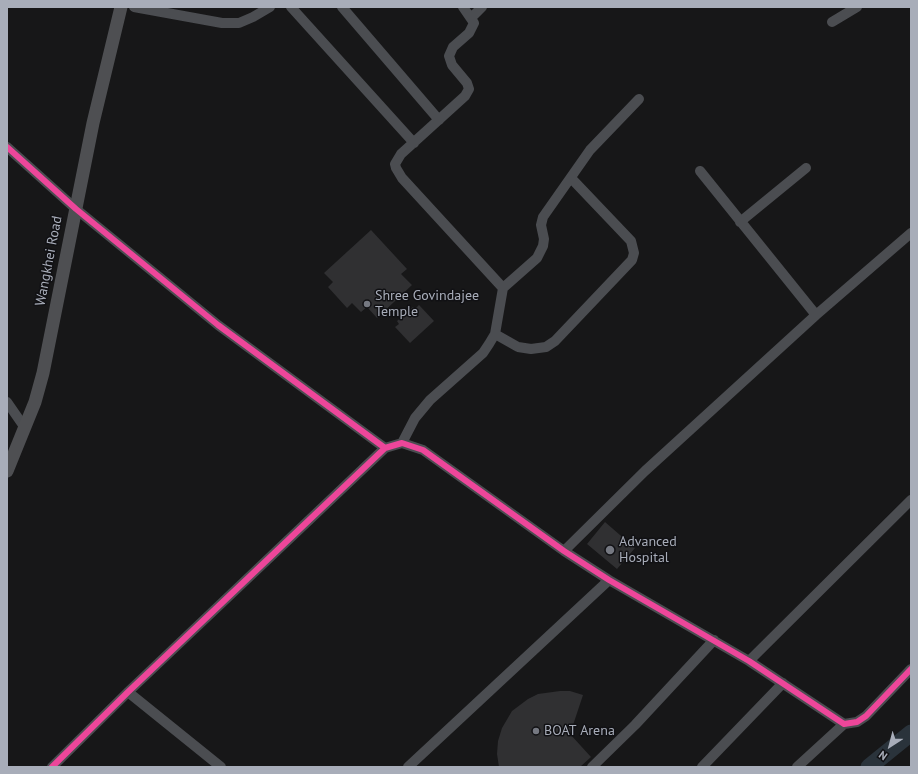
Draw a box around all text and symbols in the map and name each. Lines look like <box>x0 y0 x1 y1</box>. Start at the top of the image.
street label: Wangkhei Road <box>32 214 66 308</box>
place label: Shree Govindajee Temple <box>375 288 479 320</box>
marker: Shree Govindajee Temple <box>362 299 372 309</box>
place label: Advanced Hospital <box>619 534 677 566</box>
marker: Advanced Hospital <box>604 544 616 556</box>
place label: BOAT Arena <box>544 723 615 739</box>
marker: BOAT Arena <box>531 726 541 736</box>
north arrow <box>870 726 910 766</box>
text: N <box>876 748 890 764</box>

